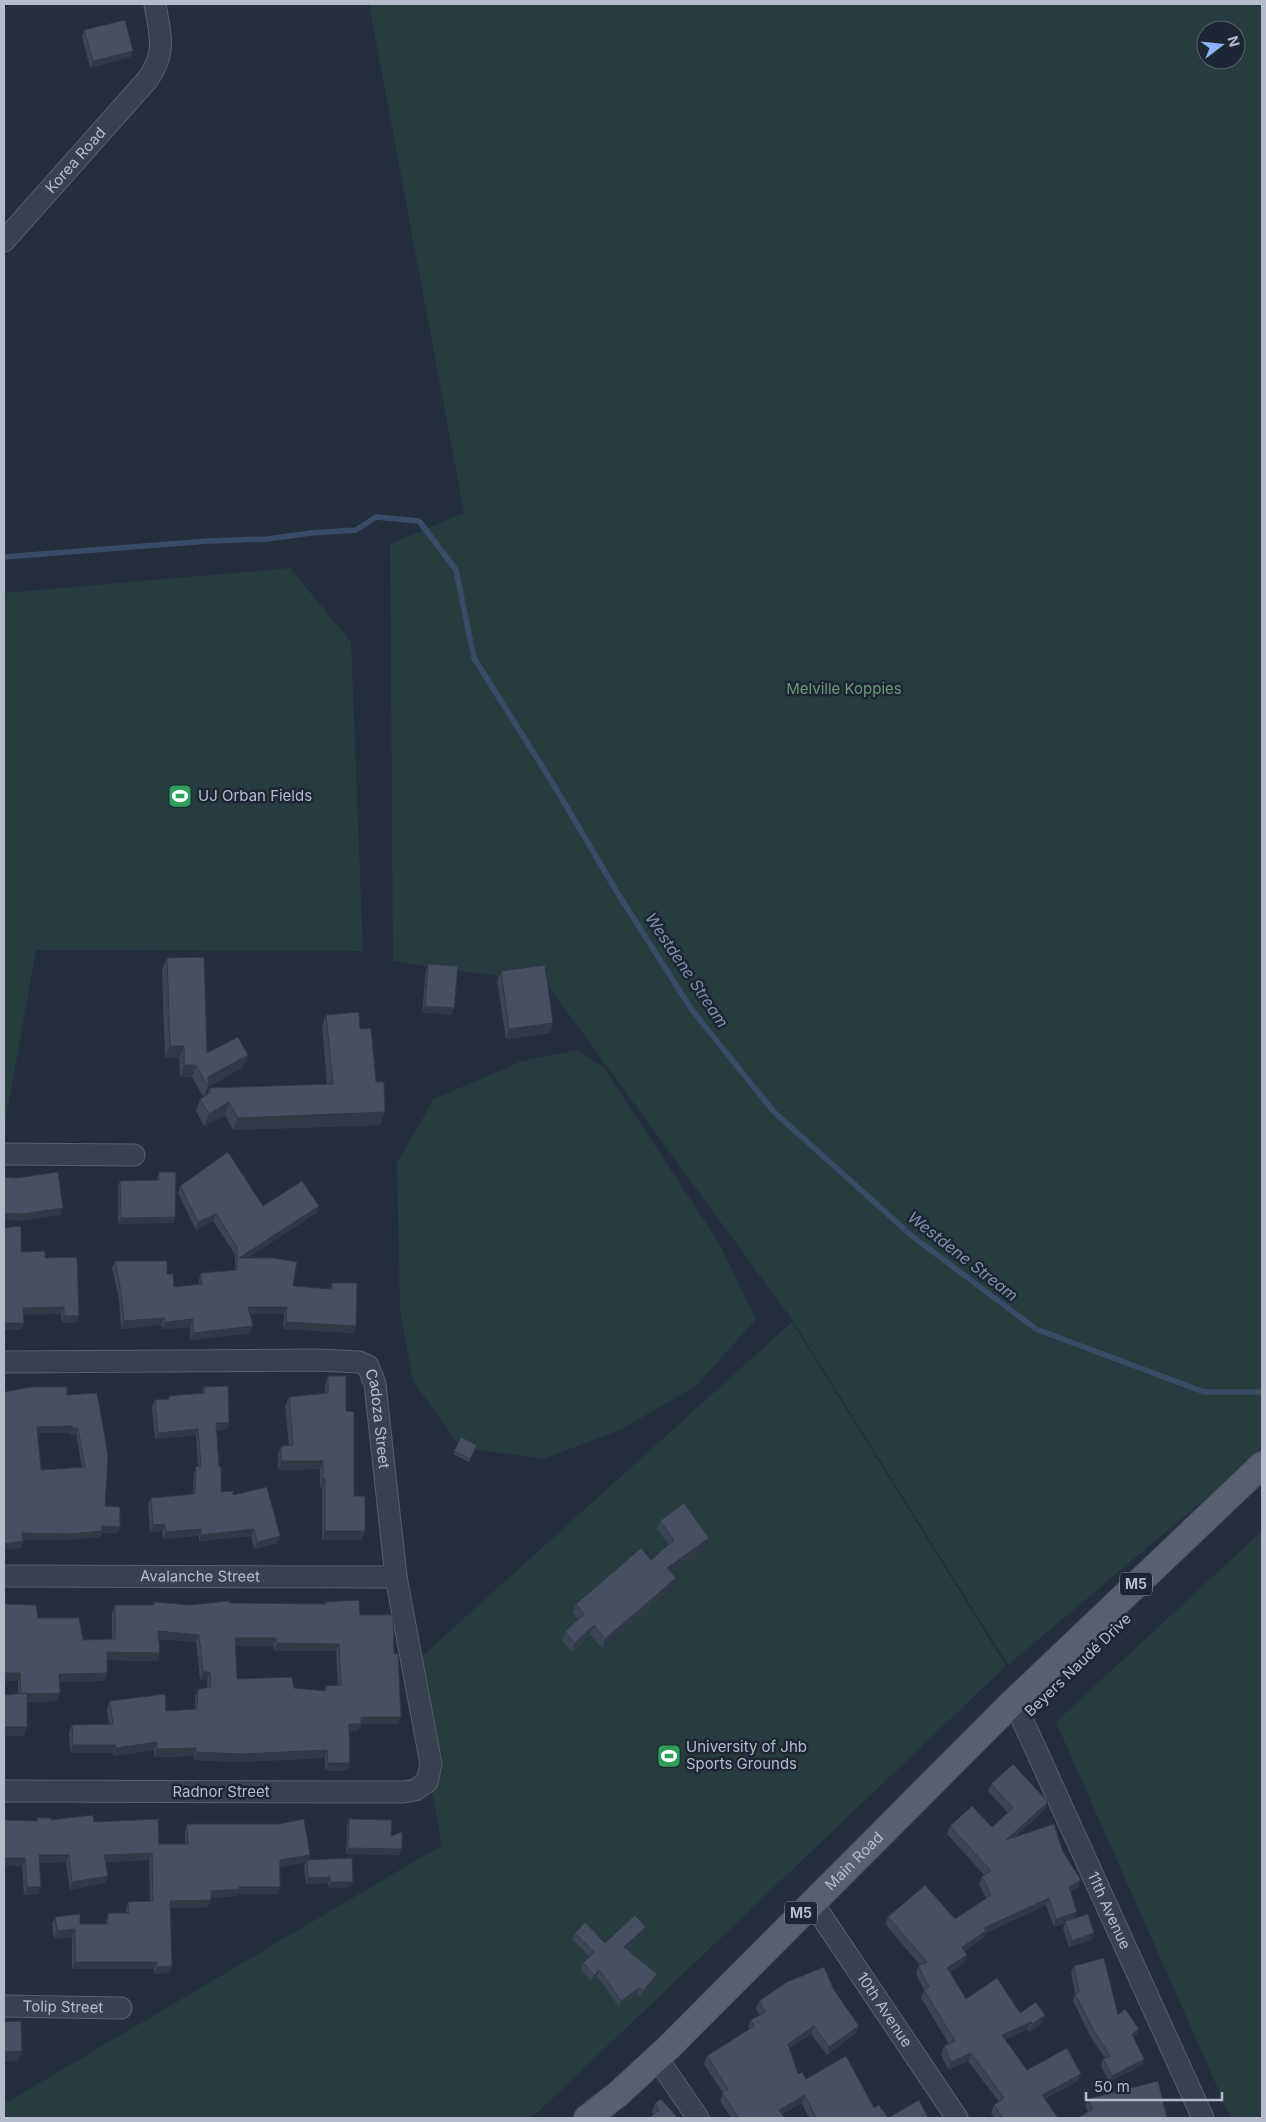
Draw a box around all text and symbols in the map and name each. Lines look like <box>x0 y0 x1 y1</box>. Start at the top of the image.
north arrow <box>1196 20 1246 70</box>
text: N <box>1224 34 1244 49</box>
street label: Korea Road <box>41 123 110 197</box>
park label: Melville Koppies <box>786 679 902 698</box>
sports icon: UJ Orban Fields <box>167 783 193 809</box>
place label: UJ Orban Fields <box>198 786 312 805</box>
water label: Westdene Stream <box>641 909 733 1031</box>
water label: Westdene Stream <box>904 1207 1022 1305</box>
street label: Cadoza Street <box>361 1366 394 1470</box>
street label: Avalanche Street <box>140 1566 260 1586</box>
road number: M5 <box>1120 1572 1152 1596</box>
street label: Beyers Naudé Drive <box>1020 1609 1135 1720</box>
place label: University of Jhb Sports Grounds <box>686 1737 807 1773</box>
sports icon: University of Jhb Sports Grounds <box>656 1743 682 1769</box>
street label: Radnor Street <box>172 1782 270 1801</box>
street label: Main Road <box>821 1828 887 1894</box>
street label: 11th Avenue <box>1084 1869 1135 1952</box>
road number: M5 <box>785 1902 817 1925</box>
street label: 10th Avenue <box>853 1968 917 2051</box>
street label: Tolip Street <box>23 1996 104 2017</box>
scale bar <box>1086 2070 1222 2102</box>
text: 50 m <box>1094 2077 1130 2096</box>

